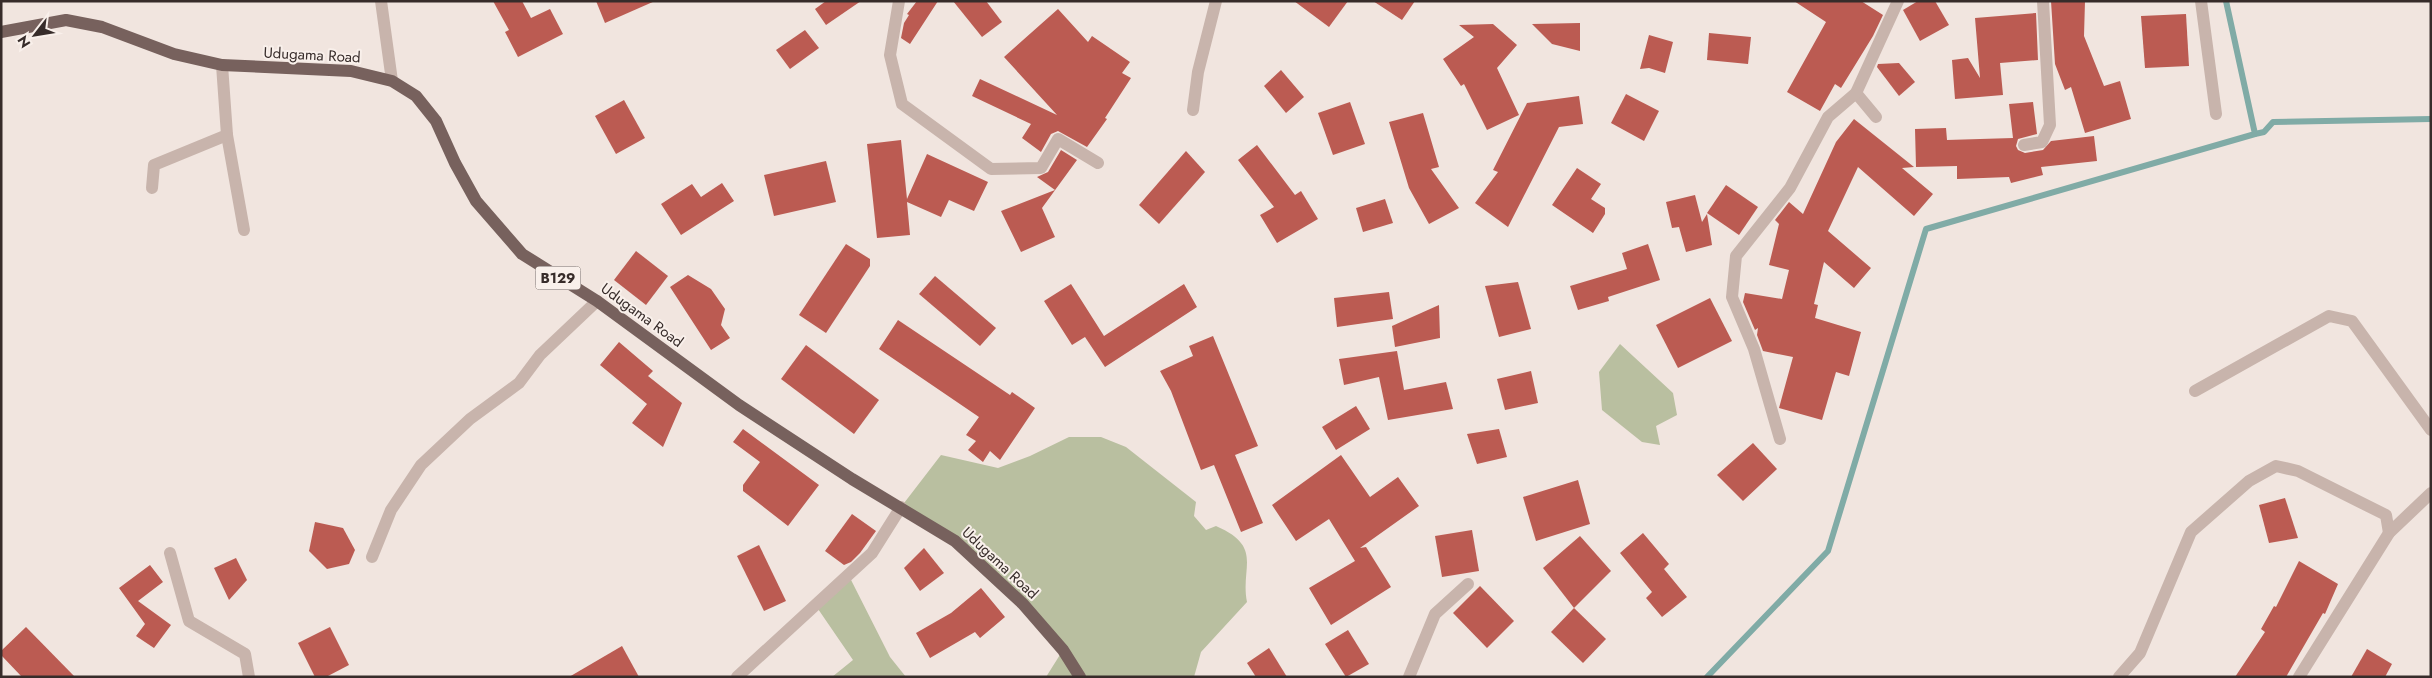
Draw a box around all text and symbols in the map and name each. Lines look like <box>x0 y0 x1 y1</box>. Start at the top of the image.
north arrow <box>10 10 60 60</box>
text: N <box>12 32 35 52</box>
street label: Udugama Road <box>263 41 361 69</box>
road number: B129 <box>536 266 580 290</box>
street label: Udugama Road <box>596 277 688 353</box>
street label: Udugama Road <box>957 522 1043 604</box>

